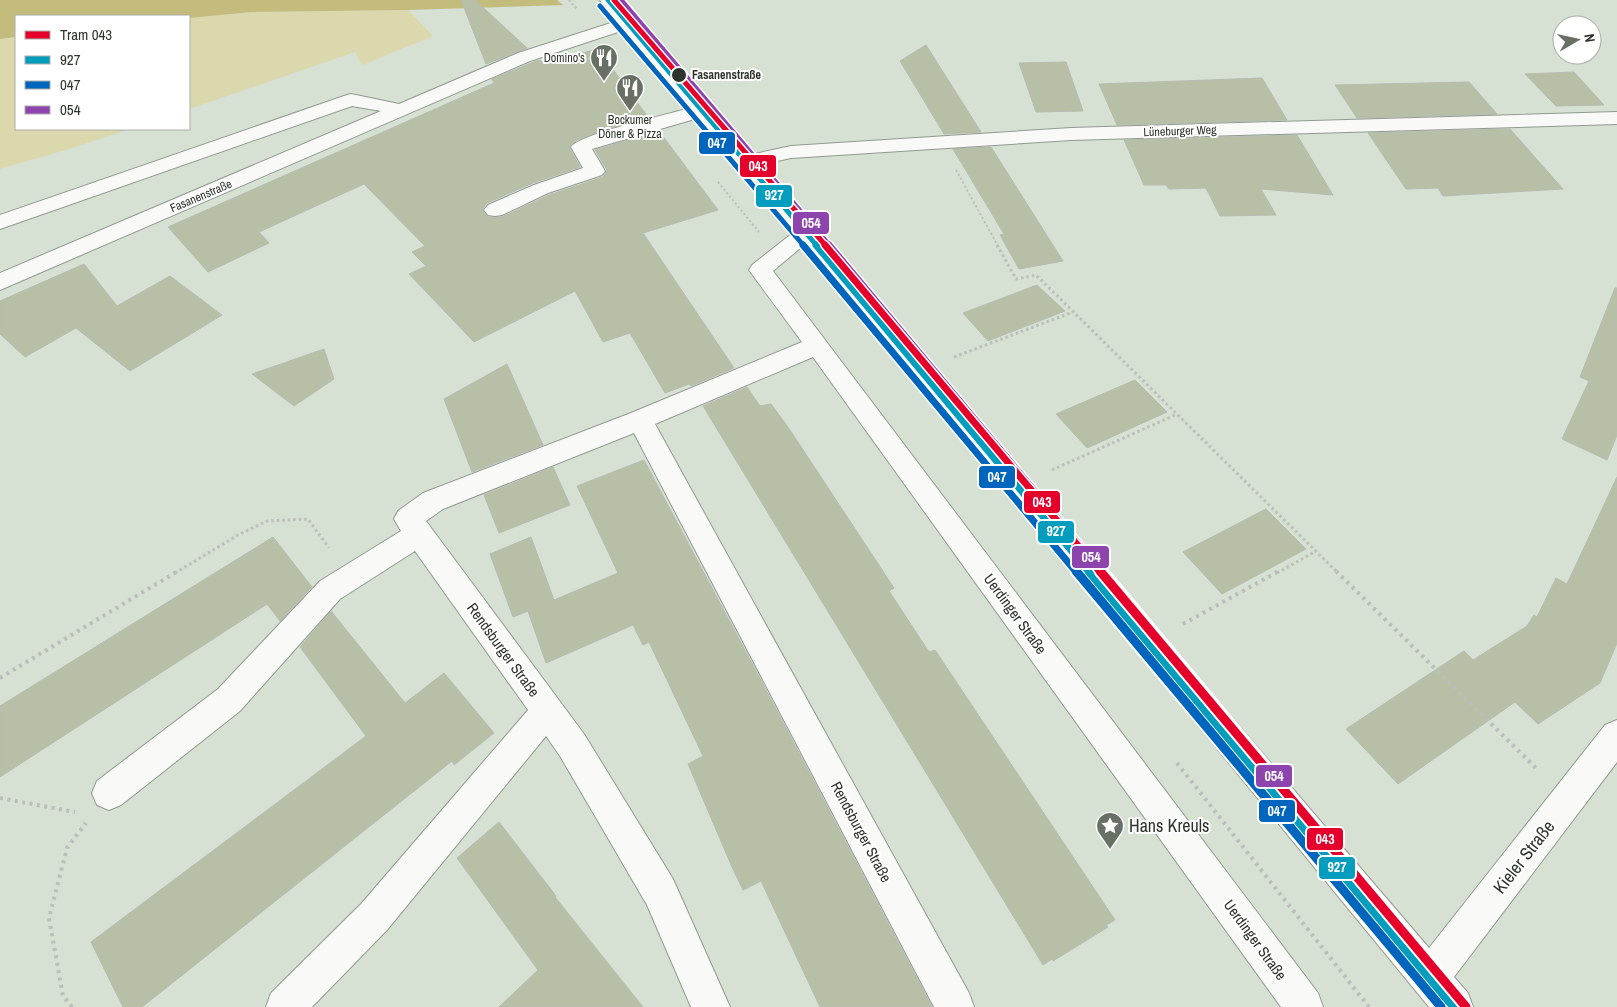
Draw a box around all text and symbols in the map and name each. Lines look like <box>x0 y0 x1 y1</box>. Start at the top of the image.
legend <box>15 15 190 130</box>
north arrow <box>1552 15 1602 65</box>
text: Tram 043 <box>60 24 112 45</box>
text: N <box>1580 32 1599 43</box>
restaurant icon: Domino's <box>589 43 619 82</box>
text: 927 <box>60 49 81 70</box>
place label: Domino's <box>544 50 585 66</box>
marker: Fasanenstraße <box>670 66 688 84</box>
place label: Fasanenstraße <box>692 67 762 83</box>
restaurant icon: Bockumer Döner & Pizza <box>615 73 645 112</box>
text: 047 <box>60 74 81 95</box>
text: 054 <box>60 99 81 120</box>
place label: Bockumer Döner & Pizza <box>598 112 662 142</box>
street label: Lüneburger Weg <box>1143 122 1217 140</box>
line badge: 047 <box>698 131 736 155</box>
text: 047 <box>707 134 727 152</box>
line badge: 043 <box>739 154 777 178</box>
text: 043 <box>748 157 768 175</box>
street label: Fasanenstraße <box>168 176 234 216</box>
line badge: 927 <box>755 184 793 208</box>
text: 927 <box>764 186 784 204</box>
line badge: 054 <box>792 211 830 235</box>
text: 054 <box>801 214 821 232</box>
line badge: 047 <box>978 465 1016 489</box>
text: 047 <box>987 468 1007 486</box>
line badge: 043 <box>1023 490 1061 514</box>
text: 043 <box>1032 493 1052 511</box>
line badge: 927 <box>1037 520 1075 544</box>
text: 927 <box>1046 522 1066 540</box>
line badge: 054 <box>1071 545 1110 569</box>
text: 054 <box>1081 548 1101 566</box>
street label: Uerdinger Straße <box>979 569 1052 658</box>
street label: Rendsburger Straße <box>462 598 545 701</box>
line badge: 054 <box>1255 764 1293 788</box>
text: 054 <box>1264 767 1284 785</box>
street label: Rendsburger Straße <box>826 778 897 886</box>
line badge: 047 <box>1258 799 1296 823</box>
text: 047 <box>1267 802 1287 820</box>
place icon: Hans Kreuls <box>1095 811 1125 850</box>
place label: Hans Kreuls <box>1129 813 1209 838</box>
street label: Kieler Straße <box>1487 815 1560 899</box>
line badge: 043 <box>1306 827 1344 851</box>
text: 043 <box>1315 830 1335 848</box>
line badge: 927 <box>1318 856 1356 880</box>
text: 927 <box>1327 858 1347 876</box>
street label: Uerdinger Straße <box>1219 895 1292 984</box>

